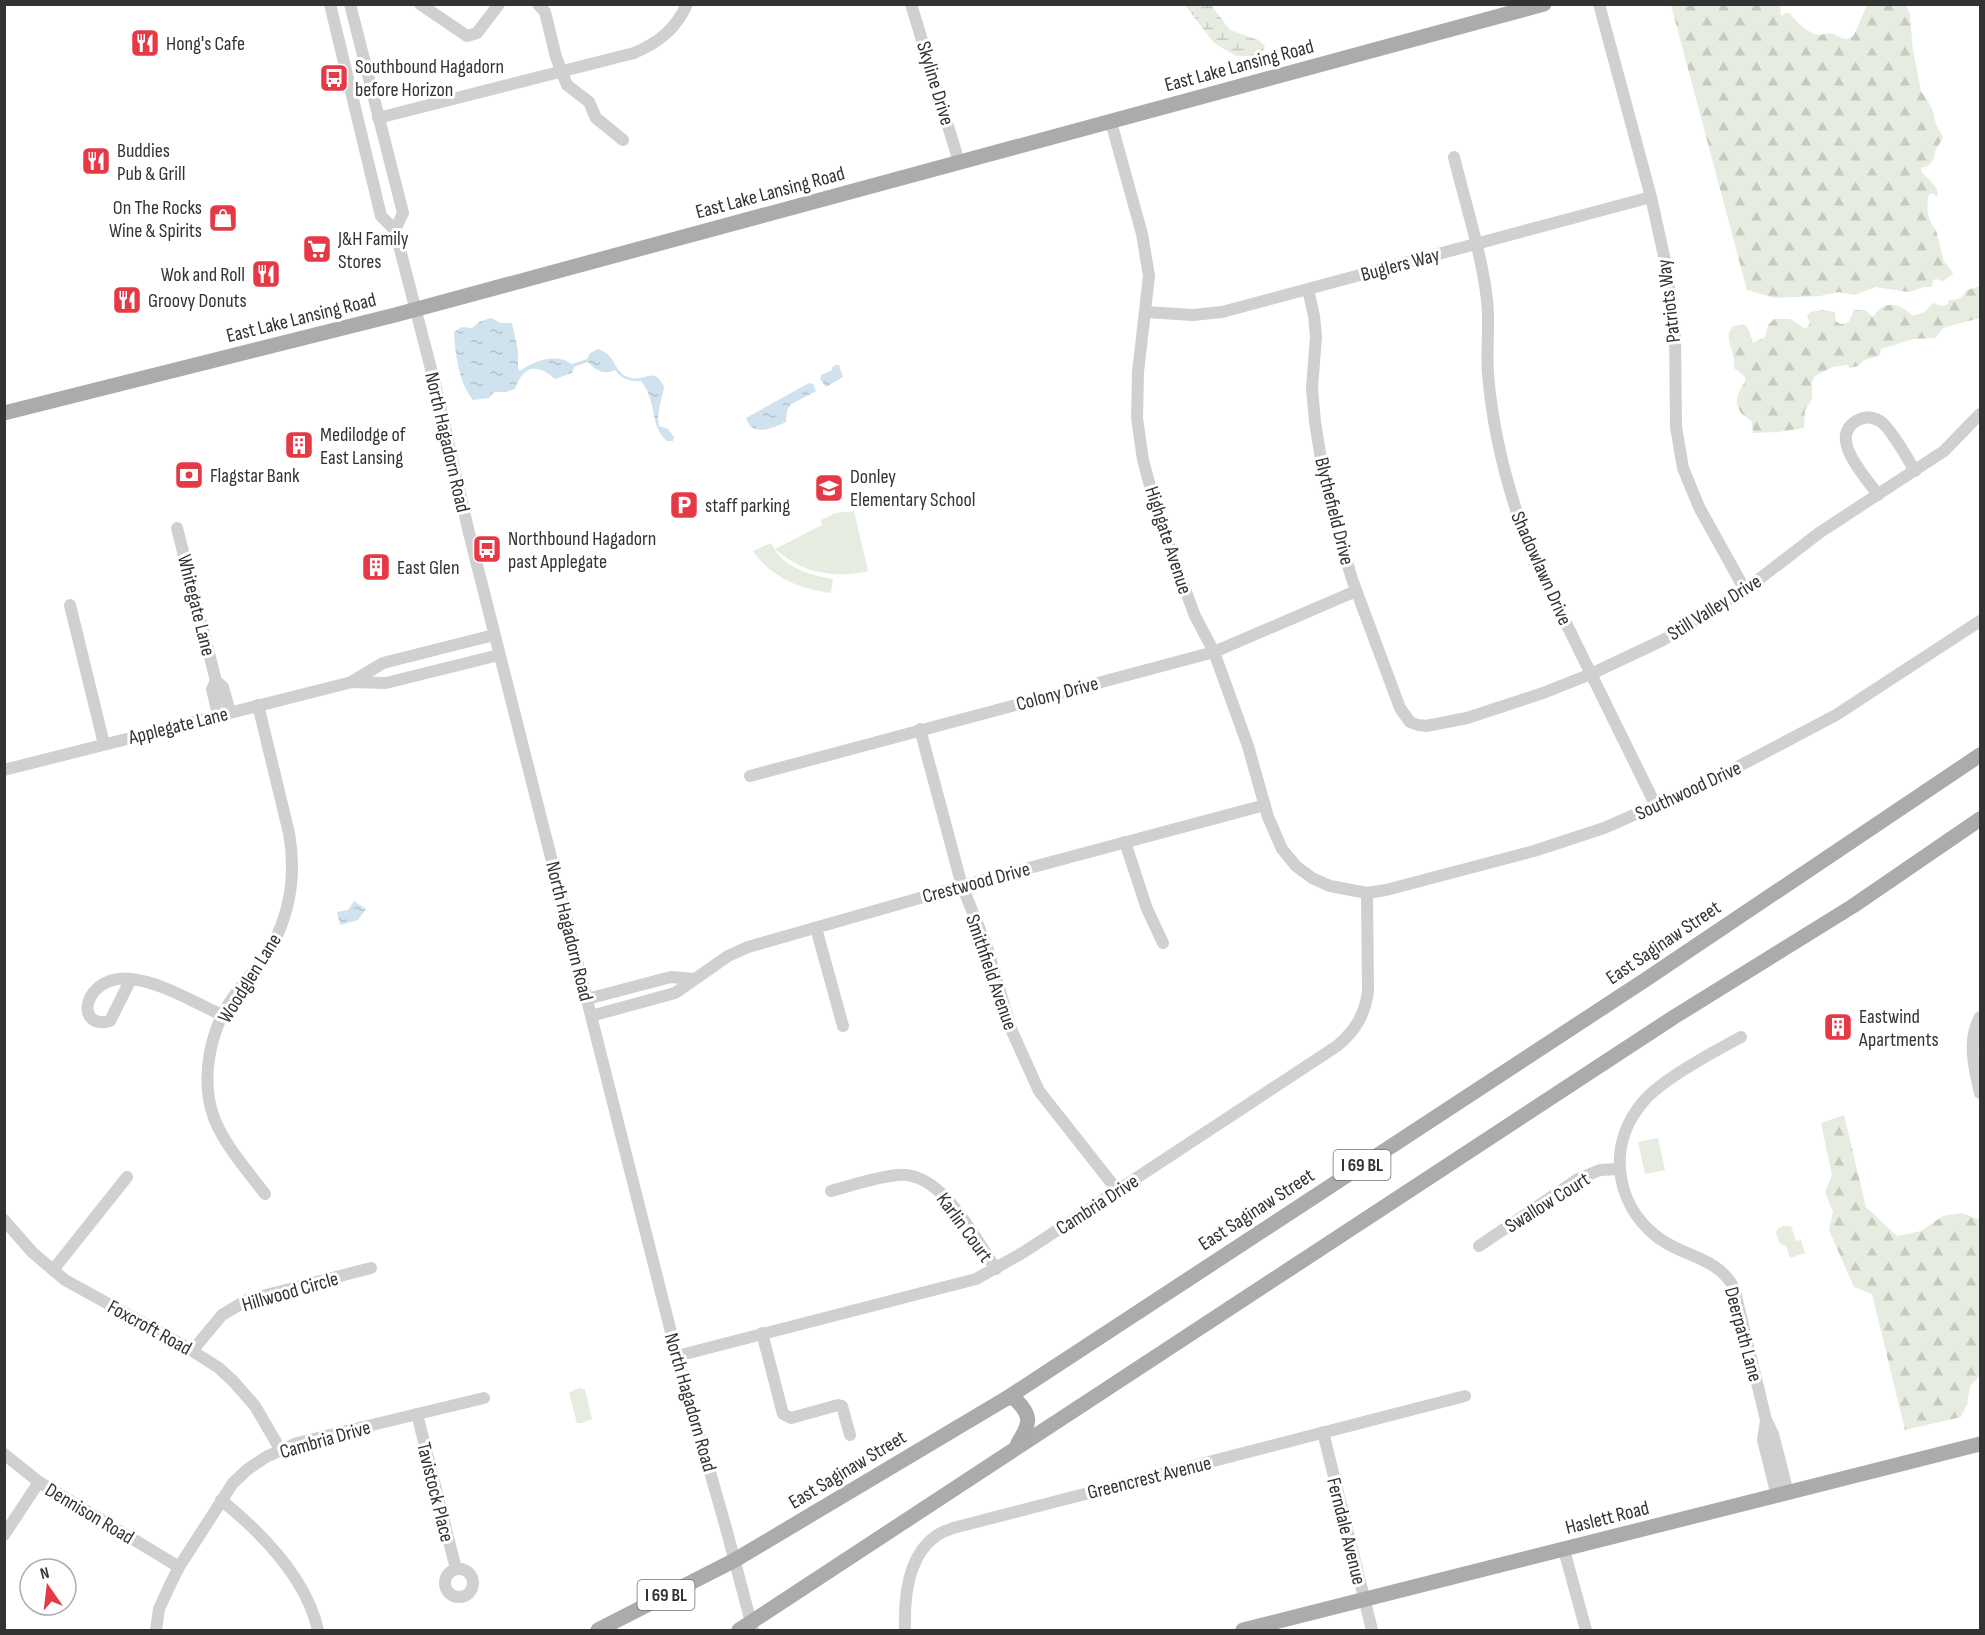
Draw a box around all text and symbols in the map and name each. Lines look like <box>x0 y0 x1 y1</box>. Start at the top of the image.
restaurant icon: Hong's Cafe <box>129 27 161 59</box>
place label: Hong's Cafe <box>166 32 245 56</box>
street label: East Lake Lansing Road <box>1162 35 1316 97</box>
street label: Skyline Drive <box>911 38 959 128</box>
place label: Southbound Hagadorn before Horizon <box>355 55 504 102</box>
bus stop icon: Southbound Hagadorn before Horizon <box>318 62 350 94</box>
place label: Buddies Pub & Grill <box>117 139 185 186</box>
restaurant icon: Buddies Pub & Grill <box>80 145 112 177</box>
street label: East Lake Lansing Road <box>693 162 847 224</box>
place label: On The Rocks Wine & Spirits <box>109 196 202 243</box>
shop icon: On The Rocks Wine & Spirits <box>207 202 239 234</box>
place label: J&H Family Stores <box>337 227 409 274</box>
supermarket icon: J&H Family Stores <box>301 233 333 265</box>
street label: Buglers Way <box>1358 243 1443 287</box>
restaurant icon: Wok and Roll <box>250 258 282 290</box>
street label: Patriots Way <box>1652 258 1686 344</box>
place label: Wok and Roll <box>161 263 245 287</box>
restaurant icon: Groovy Donuts <box>111 284 143 316</box>
street label: East Lake Lansing Road <box>224 288 379 348</box>
place label: Groovy Donuts <box>148 289 247 313</box>
street label: North Hagadorn Road <box>419 370 475 515</box>
place label: Medilodge of East Lansing <box>320 423 406 470</box>
building icon: Medilodge of East Lansing <box>283 429 315 461</box>
street label: Blythefield Drive <box>1309 455 1359 568</box>
bank icon: Flagstar Bank <box>173 459 205 491</box>
place label: Flagstar Bank <box>210 464 300 488</box>
place label: Donley Elementary School <box>850 465 976 512</box>
school or university icon: Donley Elementary School <box>813 472 845 504</box>
street label: Highgate Avenue <box>1139 483 1197 597</box>
parking icon: staff parking <box>668 489 700 521</box>
place label: staff parking <box>705 494 790 518</box>
street label: Shadowlawn Drive <box>1505 508 1577 629</box>
place label: Northbound Hagadorn past Applegate <box>508 527 656 574</box>
bus stop icon: Northbound Hagadorn past Applegate <box>471 533 503 565</box>
building icon: East Glen <box>360 551 392 583</box>
street label: Whitegate Lane <box>172 552 220 658</box>
place label: East Glen <box>397 556 459 580</box>
street label: Still Valley Drive <box>1663 570 1766 646</box>
street label: Colony Drive <box>1014 671 1101 716</box>
street label: Applegate Lane <box>125 702 230 750</box>
street label: Southwood Drive <box>1632 756 1745 826</box>
street label: Crestwood Drive <box>920 857 1033 909</box>
street label: North Hagadorn Road <box>540 859 598 1004</box>
street label: East Saginaw Street <box>1602 896 1725 990</box>
street label: Smithfield Avenue <box>960 911 1022 1033</box>
street label: Woodglen Lane <box>213 929 287 1028</box>
place label: Eastwind Apartments <box>1858 1005 1939 1052</box>
building icon: Eastwind Apartments <box>1822 1011 1854 1043</box>
road number: I 69 BL <box>1334 1150 1390 1180</box>
street label: East Saginaw Street <box>1194 1164 1319 1256</box>
street label: Swallow Court <box>1501 1167 1594 1238</box>
street label: Cambria Drive <box>1052 1169 1143 1240</box>
street label: Karlin Court <box>931 1188 997 1267</box>
street label: Hillwood Circle <box>239 1267 341 1317</box>
street label: Deerpath Lane <box>1719 1284 1767 1384</box>
street label: Foxcroft Road <box>103 1295 196 1361</box>
street label: North Hagadorn Road <box>659 1330 721 1474</box>
street label: Cambria Drive <box>277 1416 374 1464</box>
street label: East Saginaw Street <box>784 1425 911 1514</box>
street label: Tavistock Place <box>411 1440 459 1545</box>
street label: Greencrest Avenue <box>1085 1451 1214 1505</box>
street label: Ferndale Avenue <box>1321 1475 1371 1587</box>
street label: Dennison Road <box>41 1478 138 1550</box>
street label: Haslett Road <box>1563 1496 1652 1540</box>
north arrow <box>18 1557 78 1617</box>
text: N <box>38 1564 51 1584</box>
road number: I 69 BL <box>638 1580 694 1610</box>

